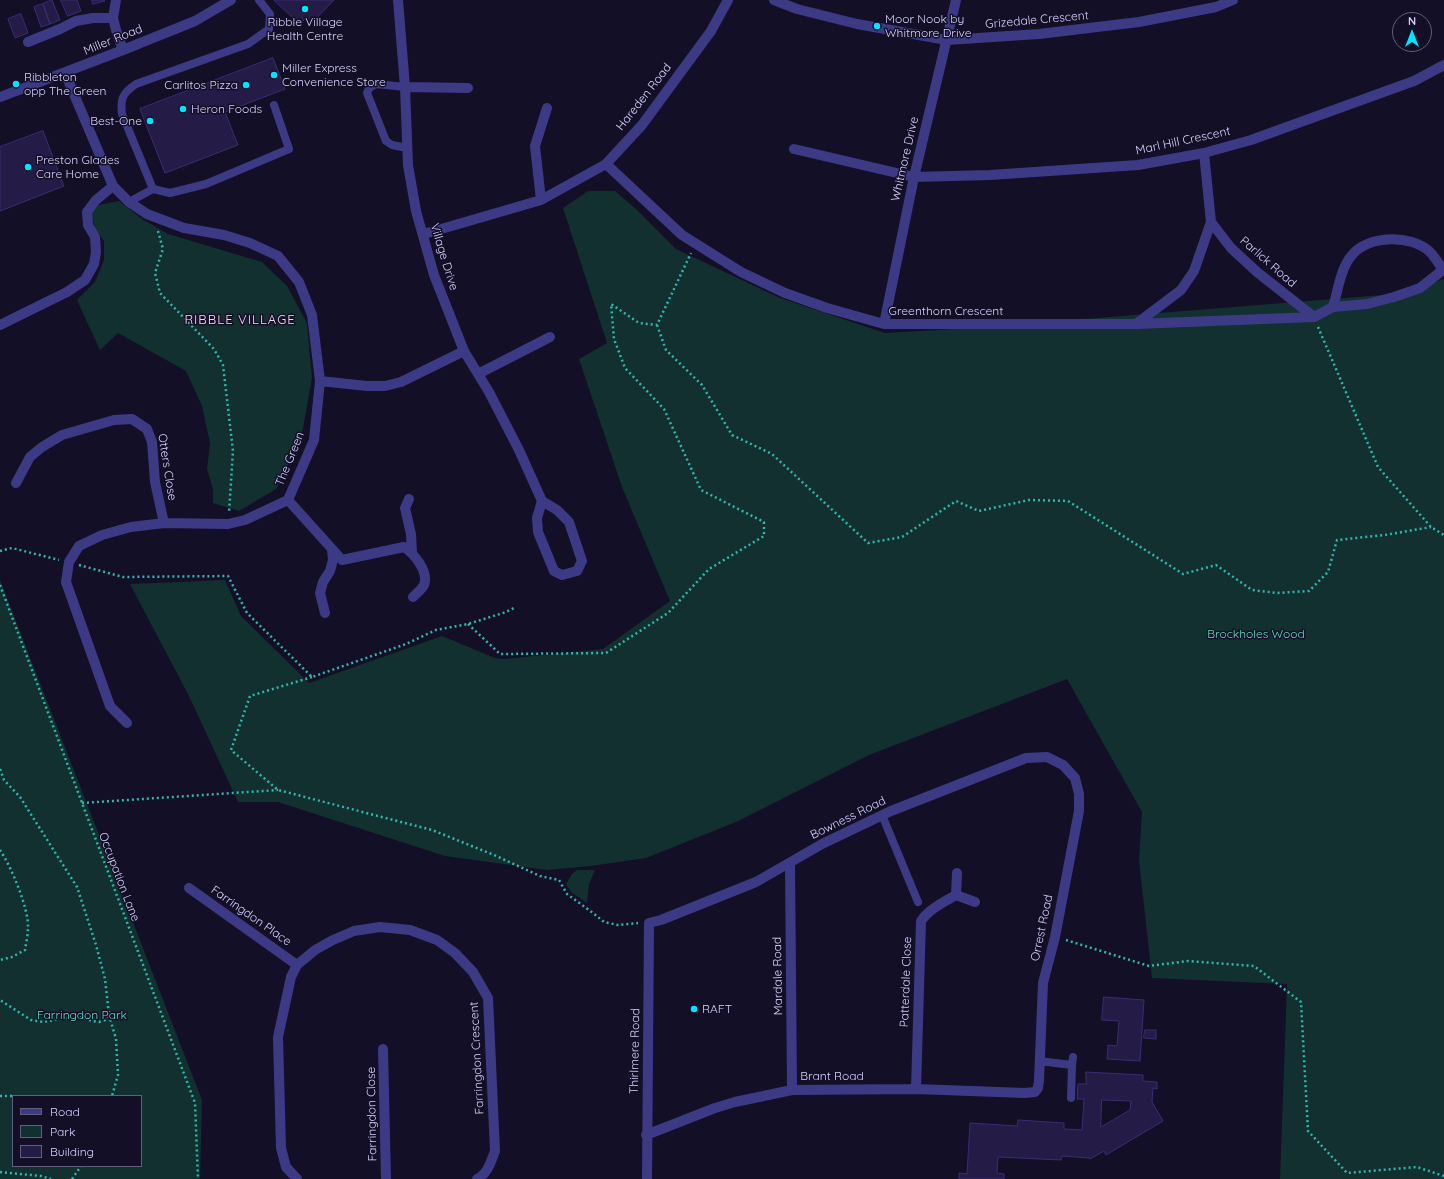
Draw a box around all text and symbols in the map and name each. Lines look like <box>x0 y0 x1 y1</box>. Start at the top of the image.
marker: Ribble Village Health Centre <box>300 4 310 14</box>
street label: Grizedale Crescent <box>985 8 1089 32</box>
place label: Moor Nook by Whitmore Drive <box>885 12 972 40</box>
north arrow <box>1392 12 1432 52</box>
text: N <box>1408 14 1416 28</box>
place label: Ribble Village Health Centre <box>267 15 343 43</box>
marker: Moor Nook by Whitmore Drive <box>872 21 882 31</box>
street label: Miller Road <box>81 22 145 58</box>
place label: Miller Express Convenience Store <box>282 61 386 89</box>
street label: Hareden Road <box>613 61 675 133</box>
place label: Ribbleton opp The Green <box>24 70 106 98</box>
marker: Miller Express Convenience Store <box>269 70 279 80</box>
place label: Carlitos Pizza <box>164 78 238 92</box>
marker: Ribbleton opp The Green <box>11 79 21 89</box>
marker: Carlitos Pizza <box>241 80 251 90</box>
place label: Heron Foods <box>191 102 262 116</box>
marker: Heron Foods <box>178 104 188 114</box>
place label: Best-One <box>90 114 142 128</box>
street label: Whitmore Drive <box>888 115 922 203</box>
marker: Best-One <box>145 116 155 126</box>
street label: Marl Hill Crescent <box>1134 124 1232 158</box>
place label: Preston Glades Care Home <box>36 153 119 181</box>
marker: Preston Glades Care Home <box>23 162 33 172</box>
street label: Village Drive <box>427 222 461 292</box>
street label: Parlick Road <box>1237 234 1299 290</box>
street label: Greenthorn Crescent <box>889 304 1003 318</box>
district label: RIBBLE VILLAGE <box>184 312 296 328</box>
street label: The Green <box>273 430 307 488</box>
street label: Otters Close <box>155 432 179 502</box>
park label: Brockholes Wood <box>1207 627 1305 641</box>
street label: Bowness Road <box>808 794 888 842</box>
street label: Occupation Lane <box>95 830 143 924</box>
street label: Farringdon Place <box>208 883 294 949</box>
street label: Orrest Road <box>1028 893 1056 963</box>
street label: Patterdale Close <box>897 936 915 1028</box>
street label: Mardale Road <box>770 937 786 1015</box>
street label: Farringdon Crescent <box>467 1001 487 1115</box>
place label: RAFT <box>702 1002 732 1016</box>
marker: RAFT <box>689 1004 699 1014</box>
park label: Farringdon Park <box>37 1008 127 1022</box>
street label: Thirlmere Road <box>627 1008 643 1094</box>
street label: Farringdon Close <box>364 1067 380 1161</box>
street label: Brant Road <box>800 1069 864 1083</box>
legend <box>12 1095 142 1167</box>
text: Road <box>50 1104 80 1119</box>
text: Park <box>50 1124 75 1139</box>
text: Building <box>50 1144 94 1159</box>

